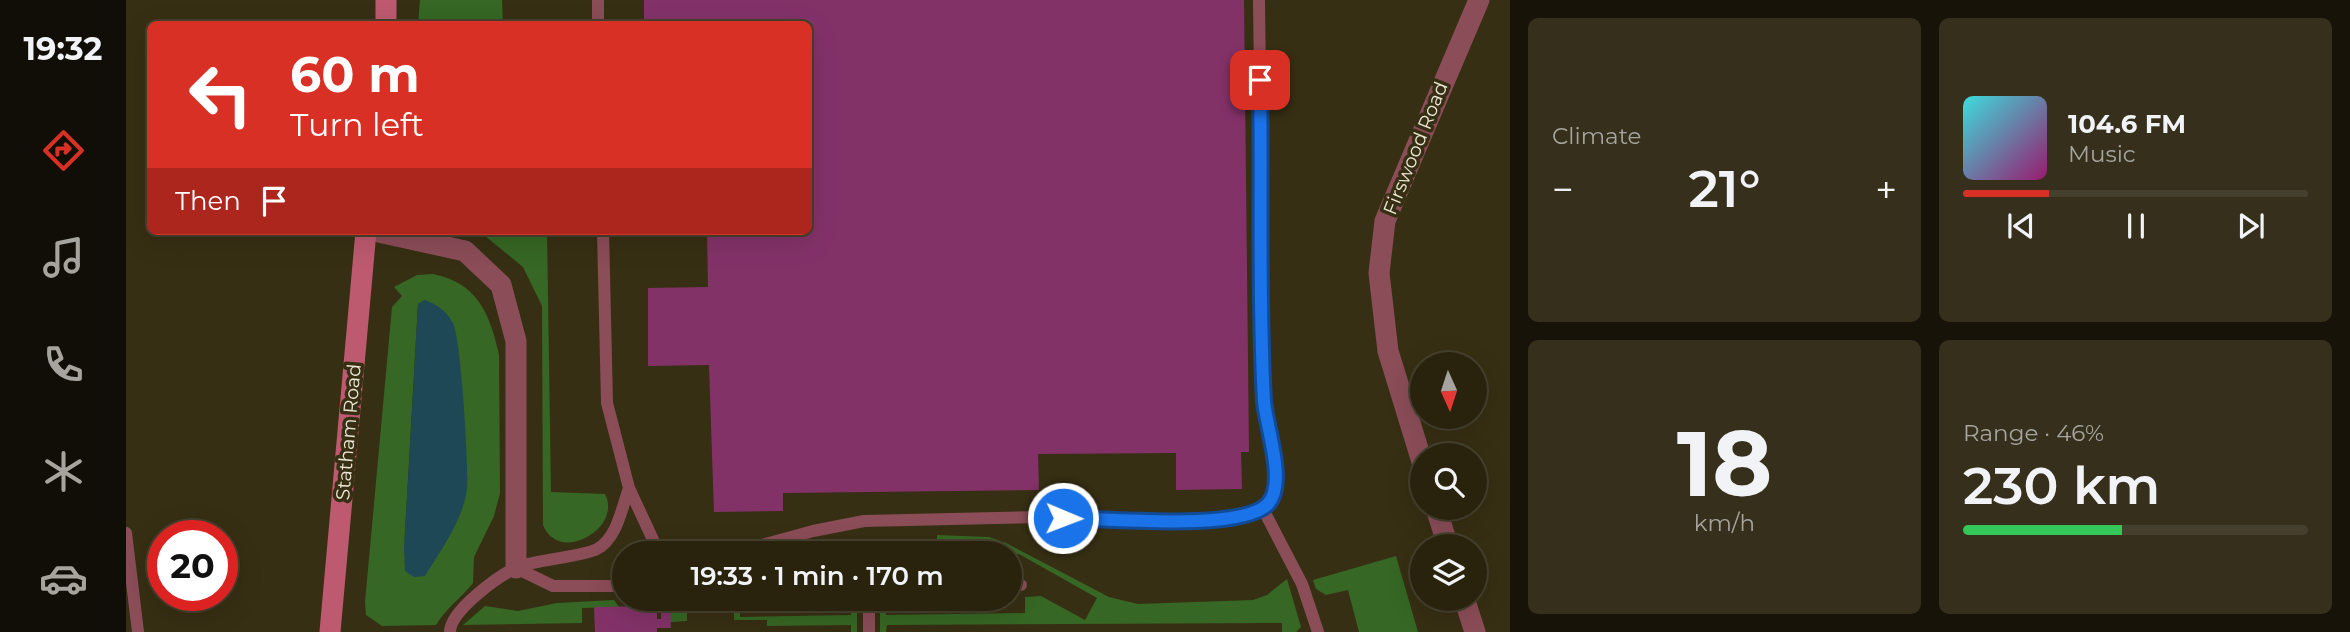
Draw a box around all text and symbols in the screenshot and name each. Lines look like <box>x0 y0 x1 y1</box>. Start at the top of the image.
text: 19:32 <box>24 29 102 68</box>
text: 60 m <box>290 45 420 104</box>
icon: left <box>175 49 266 140</box>
pin <box>1230 50 1290 110</box>
icon: arrive <box>1241 61 1279 99</box>
street label: Firswood Road <box>1378 78 1453 218</box>
text: Turn left <box>290 105 424 144</box>
text: 104.6 FM <box>2068 108 2186 140</box>
text: Climate <box>1552 122 1641 150</box>
icon: directions <box>39 126 88 175</box>
text: Music <box>2068 140 2136 168</box>
text: 21° <box>1689 157 1760 220</box>
text: − <box>1552 166 1574 213</box>
text: + <box>1875 166 1897 213</box>
icon: arrive <box>255 182 293 220</box>
text: Then <box>175 185 241 217</box>
icon: previous <box>2002 207 2040 245</box>
icon: pause <box>2117 207 2155 245</box>
icon: next <box>2232 207 2270 245</box>
icon: music <box>39 233 88 282</box>
icon: phone <box>39 340 88 389</box>
north arrow <box>1410 352 1488 429</box>
map controls <box>1410 352 1487 611</box>
street label: Statham Road <box>331 363 366 501</box>
text: 18 <box>1677 408 1772 519</box>
text: Range · 46% <box>1963 419 2104 447</box>
button: search <box>1410 443 1487 520</box>
icon: climate <box>39 447 88 496</box>
text: 230 km <box>1963 454 2160 517</box>
position arrow <box>1026 481 1100 555</box>
text: km/h <box>1694 509 1755 537</box>
speed limit sign: 20 <box>147 520 238 611</box>
button: layers <box>1410 534 1487 611</box>
icon: car <box>39 554 88 603</box>
text: 19:33 · 1 min · 170 m <box>690 560 944 592</box>

